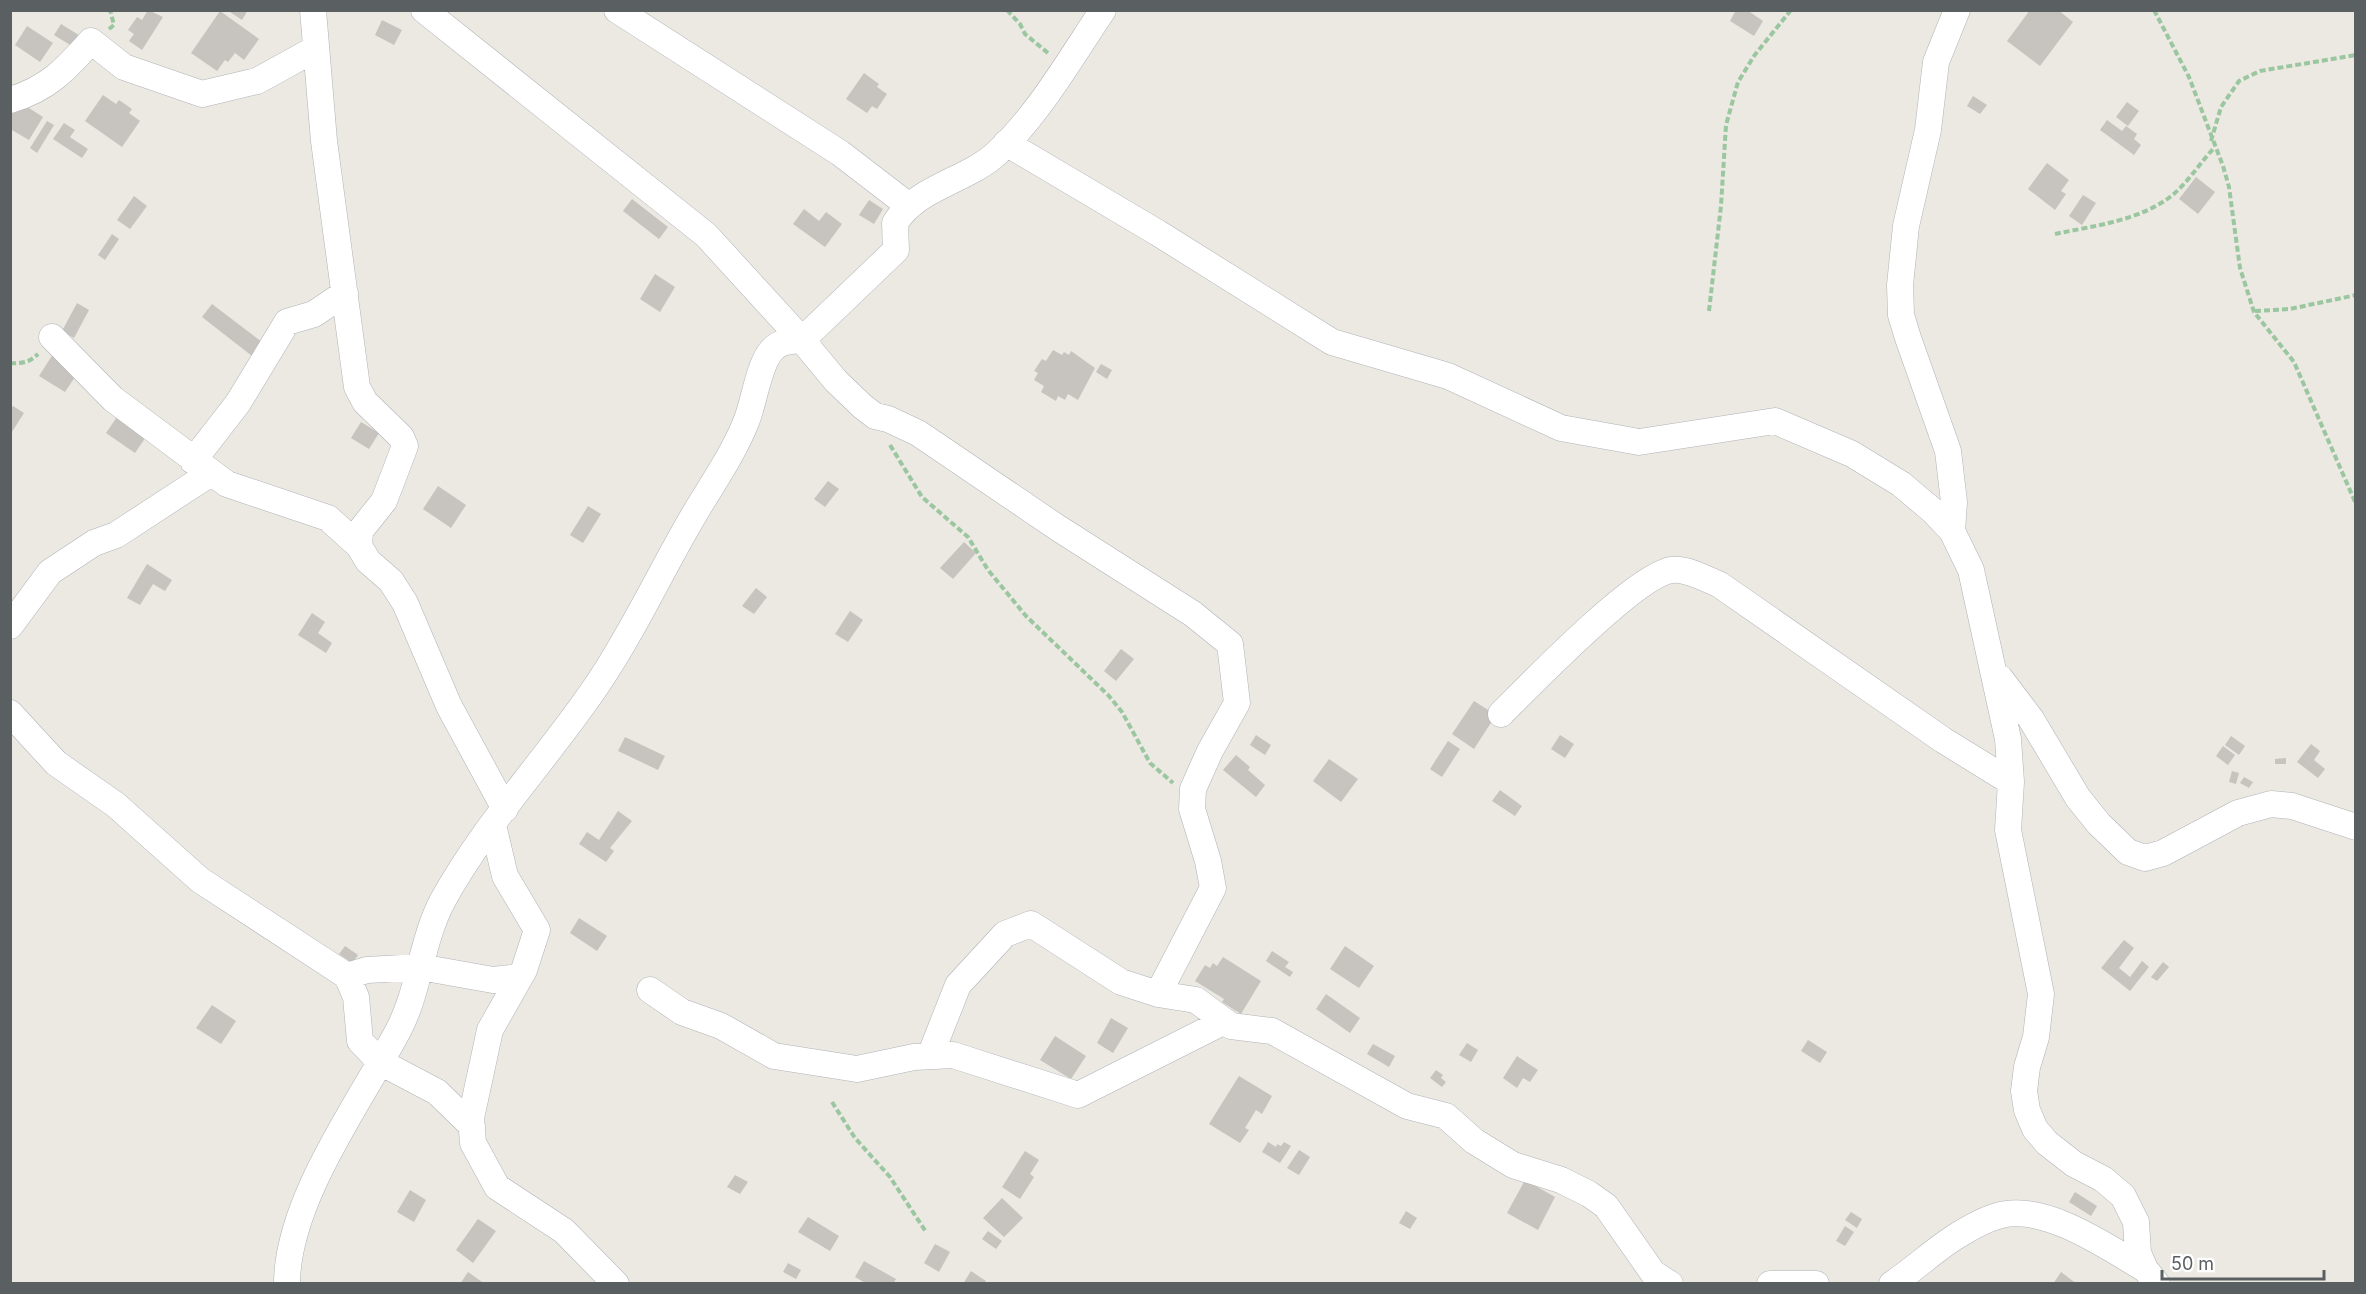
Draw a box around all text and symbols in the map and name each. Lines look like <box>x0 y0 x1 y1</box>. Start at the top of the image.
scale bar <box>2162 1243 2324 1281</box>
text: 50 m <box>2171 1253 2214 1274</box>

